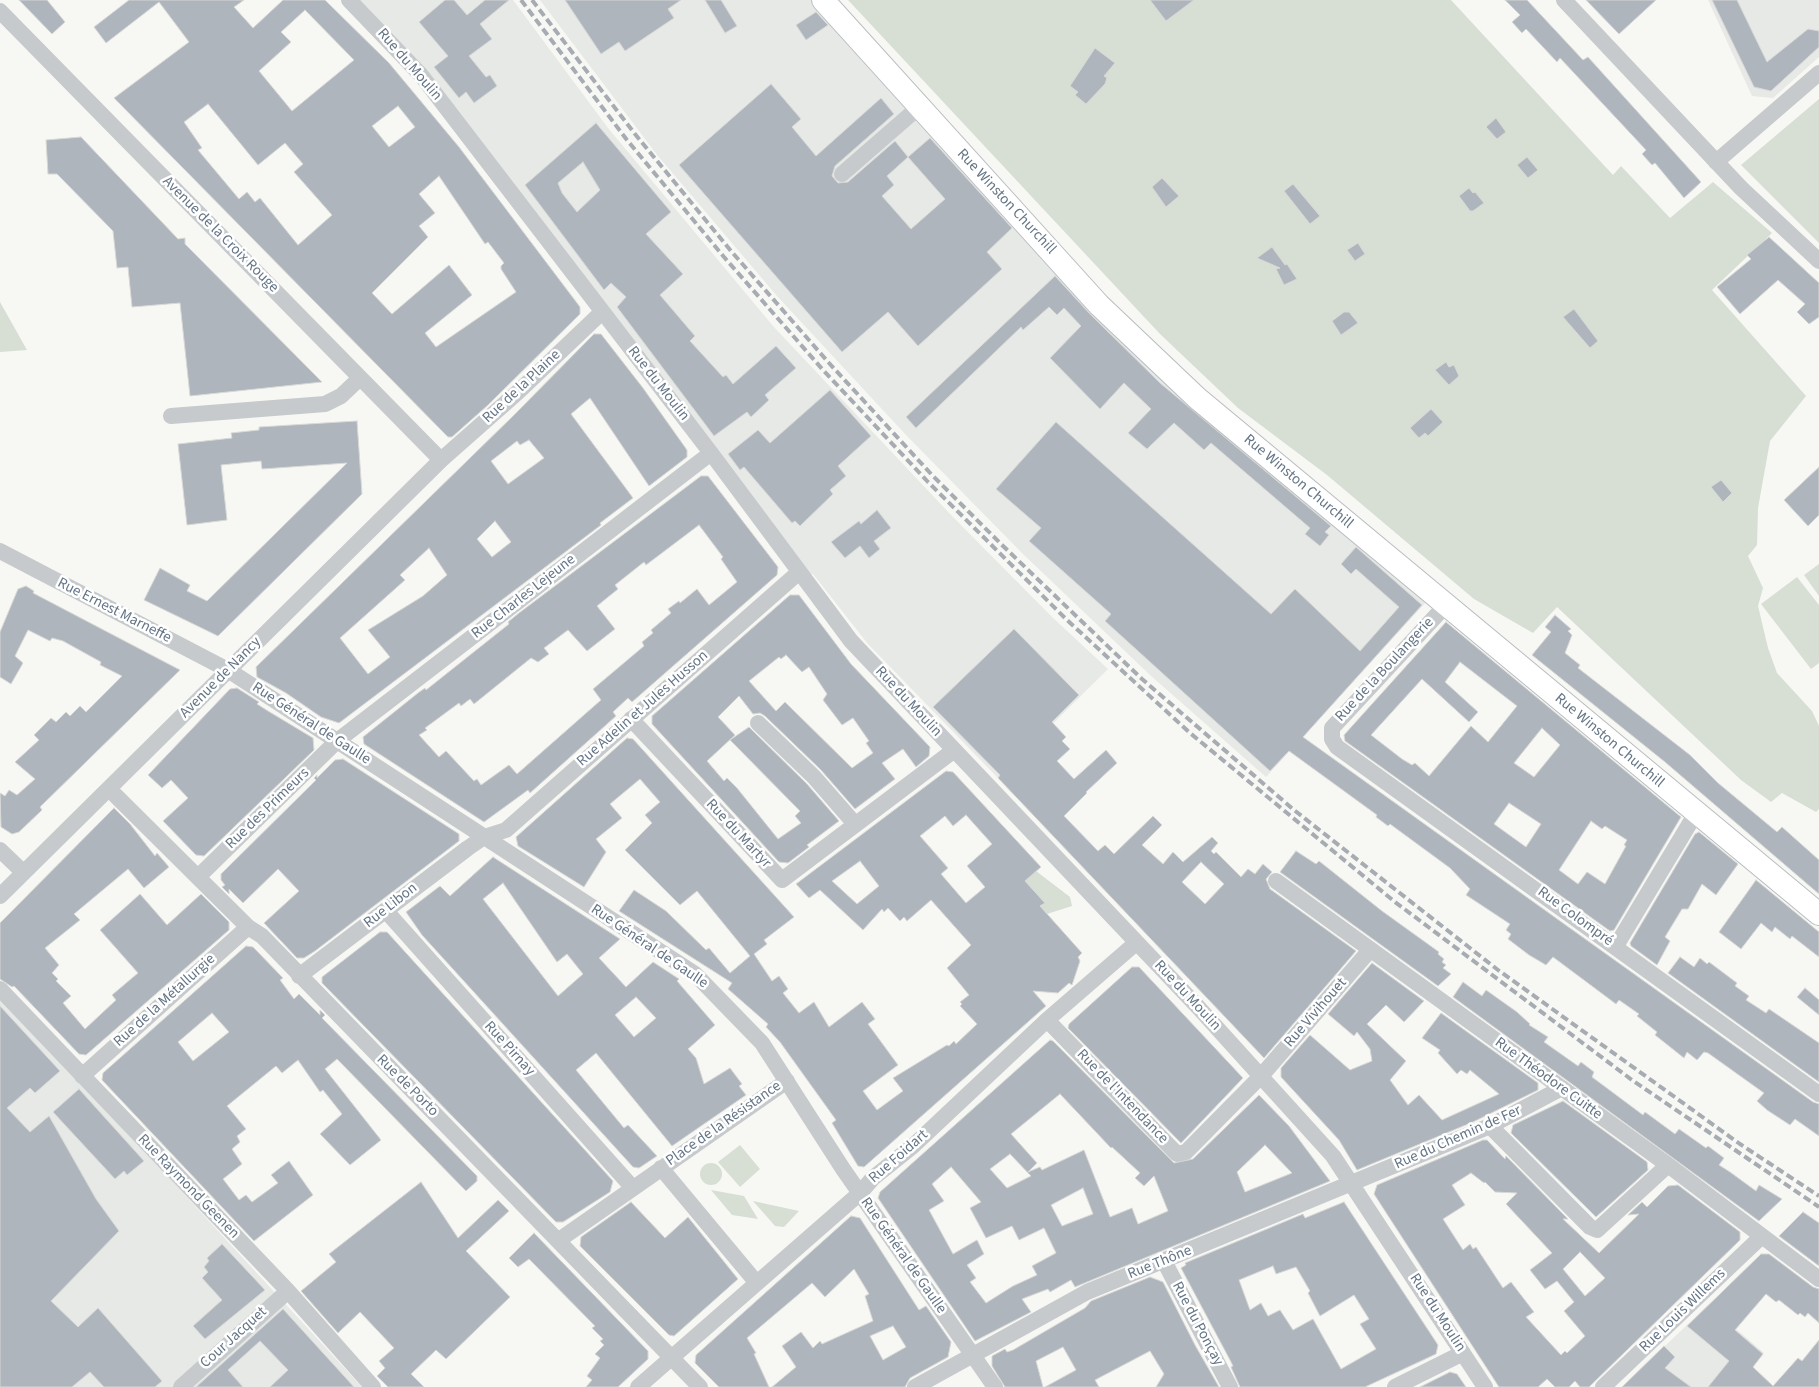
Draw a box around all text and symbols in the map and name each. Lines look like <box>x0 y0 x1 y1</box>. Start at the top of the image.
street label: Rue du Moulin <box>373 25 445 105</box>
street label: Rue Winston Churchill <box>953 146 1059 258</box>
street label: Avenue de la Croix Rouge <box>158 173 282 297</box>
street label: Rue du Moulin <box>623 343 693 425</box>
street label: Rue de la Plaine <box>479 346 565 428</box>
street label: Rue Winston Churchill <box>1240 431 1356 533</box>
street label: Rue Charles Lejeune <box>469 551 579 643</box>
street label: Rue Ernest Marneffe <box>54 575 174 647</box>
street label: Rue de la Boulangerie <box>1332 614 1438 726</box>
street label: Avenue de Nancy <box>177 634 265 722</box>
street label: Rue Adelin et Jules Husson <box>574 647 712 771</box>
street label: Rue du Moulin <box>871 663 945 741</box>
street label: Rue Général de Gaulle <box>248 679 374 769</box>
street label: Rue Winston Churchill <box>1551 690 1667 792</box>
street label: Rue des Primeurs <box>223 765 313 853</box>
street label: Rue du Martyr <box>702 796 774 872</box>
street label: Rue Libon <box>361 880 421 932</box>
street label: Rue Colompré <box>1534 884 1616 950</box>
street label: Rue Général de Gaulle <box>587 901 711 993</box>
street label: Rue de la Métallurgie <box>111 951 219 1051</box>
street label: Rue du Moulin <box>1150 957 1224 1035</box>
street label: Rue Vivihouet <box>1281 975 1351 1051</box>
street label: Rue Pirnay <box>480 1018 538 1080</box>
street label: Rue Théodore Cuitte <box>1491 1034 1605 1124</box>
street label: Rue de l'Intendance <box>1072 1046 1172 1148</box>
street label: Rue de Porto <box>372 1051 442 1121</box>
street label: Place de la Résistance <box>663 1078 785 1170</box>
street label: Rue du Chemin de Fer <box>1392 1102 1524 1174</box>
street label: Rue Foidart <box>866 1126 932 1188</box>
street label: Rue Raymond Geenen <box>134 1131 242 1243</box>
street label: Rue Général de Gaulle <box>856 1195 950 1317</box>
street label: Rue Thône <box>1126 1242 1194 1284</box>
street label: Rue Louis Willems <box>1636 1265 1730 1357</box>
street label: Rue du Moulin <box>1405 1271 1469 1355</box>
street label: Rue du Ponçay <box>1167 1279 1227 1369</box>
street label: Cour Jacquet <box>197 1303 271 1373</box>

